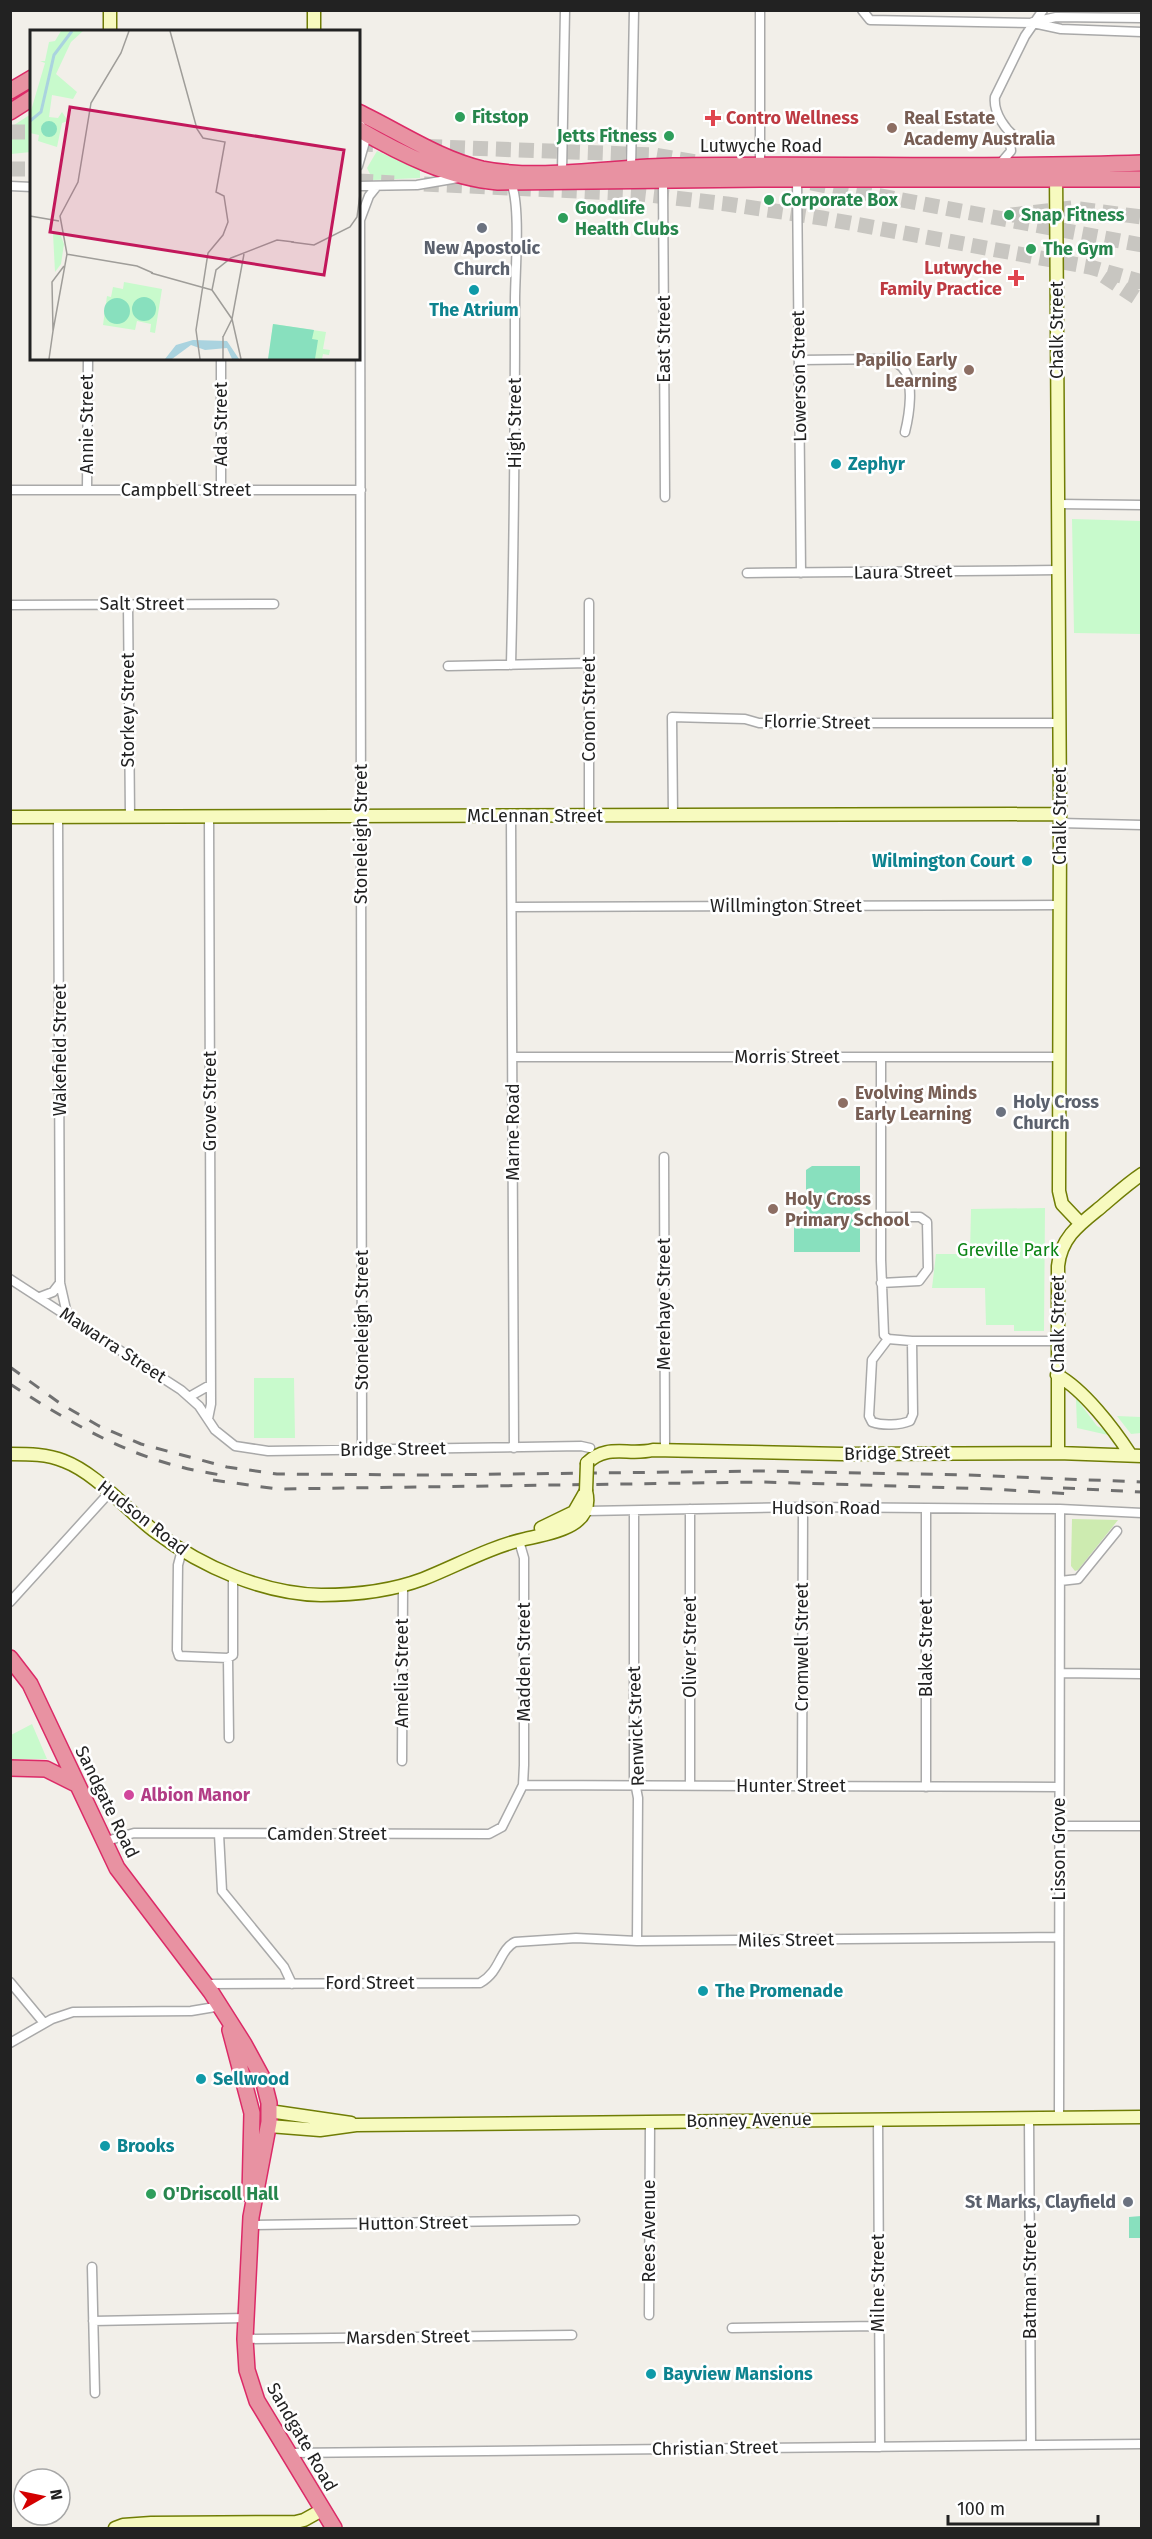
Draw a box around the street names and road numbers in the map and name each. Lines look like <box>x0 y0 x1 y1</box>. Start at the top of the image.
street label: Lutwyche Road <box>700 135 822 157</box>
street label: Chalk Street <box>1046 280 1068 379</box>
street label: East Street <box>653 295 675 383</box>
street label: Lowerson Street <box>787 310 811 442</box>
street label: Annie Street <box>76 374 98 474</box>
street label: High Street <box>504 377 526 468</box>
street label: Ada Street <box>210 381 232 466</box>
street label: Campbell Street <box>121 479 252 501</box>
street label: Laura Street <box>853 560 953 584</box>
street label: Salt Street <box>100 593 185 615</box>
street label: Storkey Street <box>117 652 139 767</box>
street label: Conon Street <box>578 656 600 762</box>
street label: Florrie Street <box>763 710 871 734</box>
street label: Stoneleigh Street <box>350 763 372 904</box>
street label: Chalk Street <box>1049 766 1071 865</box>
street label: McLennan Street <box>467 805 603 827</box>
street label: Willmington Street <box>710 895 862 917</box>
street label: Wakefield Street <box>49 983 71 1116</box>
street label: Morris Street <box>734 1046 840 1068</box>
street label: Grove Street <box>199 1050 221 1151</box>
street label: Marne Road <box>502 1083 524 1181</box>
street label: Merehaye Street <box>653 1237 675 1370</box>
street label: Stoneleigh Street <box>351 1249 373 1390</box>
street label: Chalk Street <box>1047 1274 1069 1373</box>
street label: Mawarra Street <box>55 1302 171 1388</box>
street label: Bridge Street <box>340 1437 447 1461</box>
street label: Bridge Street <box>844 1441 951 1465</box>
street label: Hudson Road <box>93 1476 193 1560</box>
street label: Hudson Road <box>771 1497 881 1519</box>
street label: Cromwell Street <box>791 1582 813 1712</box>
street label: Oliver Street <box>679 1596 701 1698</box>
street label: Blake Street <box>915 1598 937 1697</box>
street label: Madden Street <box>513 1602 535 1722</box>
street label: Amelia Street <box>391 1618 413 1728</box>
street label: Renwick Street <box>623 1665 649 1787</box>
street label: Sandgate Road <box>70 1742 144 1862</box>
street label: Hunter Street <box>736 1775 846 1797</box>
street label: Lisson Grove <box>1048 1797 1070 1901</box>
street label: Camden Street <box>267 1823 387 1845</box>
street label: Miles Street <box>738 1928 835 1952</box>
street label: Ford Street <box>325 1972 415 1994</box>
street label: Bonney Avenue <box>686 2108 812 2132</box>
street label: Rees Avenue <box>638 2179 660 2283</box>
street label: Hutton Street <box>358 2211 469 2235</box>
street label: Batman Street <box>1019 2222 1041 2339</box>
street label: Milne Street <box>867 2233 889 2332</box>
street label: Marsden Street <box>346 2325 470 2349</box>
street label: Sandgate Road <box>262 2379 342 2495</box>
street label: Christian Street <box>652 2436 779 2460</box>

